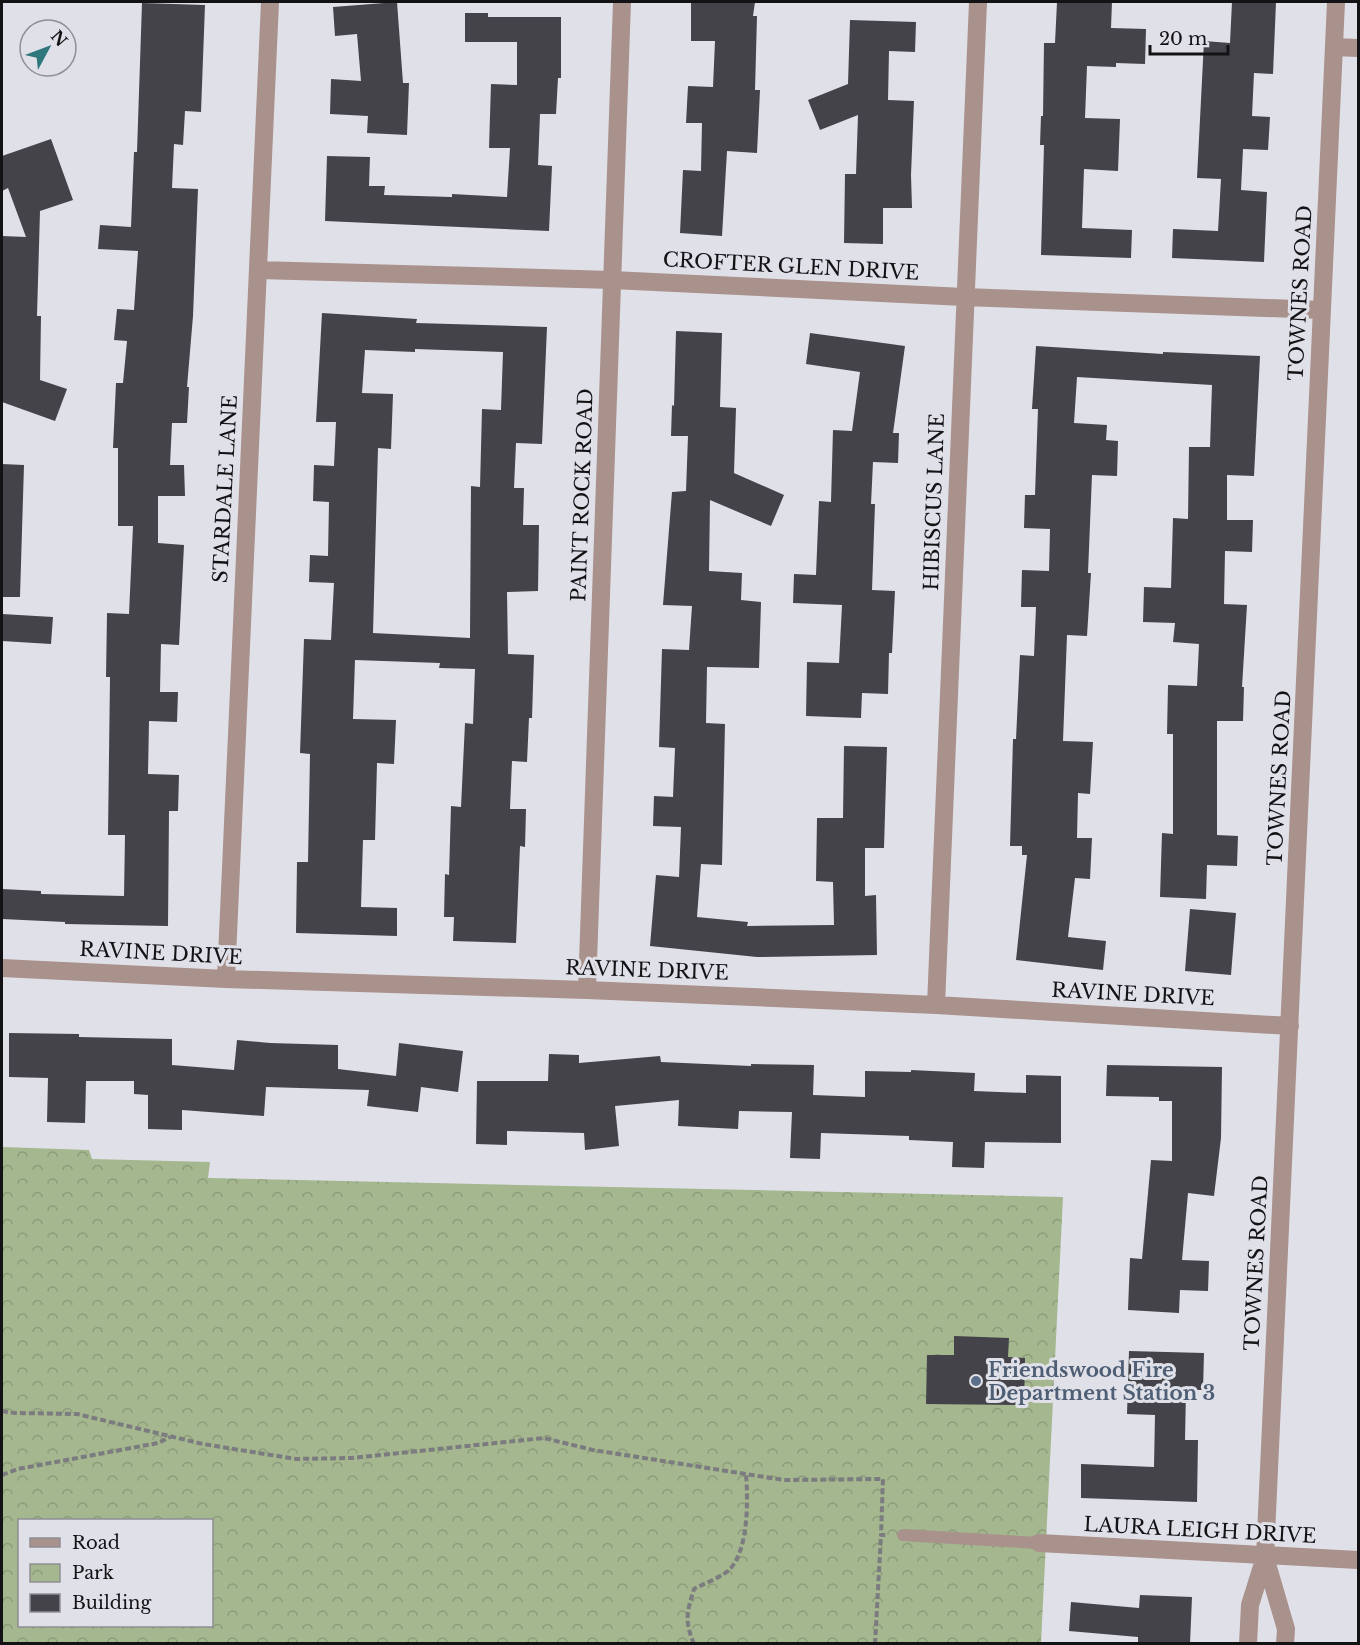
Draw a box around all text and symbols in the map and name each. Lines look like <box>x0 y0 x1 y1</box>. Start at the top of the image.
north arrow <box>18 18 78 78</box>
scale bar <box>1150 18 1228 56</box>
text: N <box>47 26 72 50</box>
text: 20 m <box>1159 28 1207 50</box>
street label: TOWNES ROAD <box>1283 205 1317 381</box>
street label: CROFTER GLEN DRIVE <box>662 247 920 285</box>
street label: PAINT ROCK ROAD <box>566 388 598 602</box>
street label: STARDALE LANE <box>208 394 242 584</box>
street label: HIBISCUS LANE <box>919 413 949 591</box>
street label: TOWNES ROAD <box>1262 690 1296 866</box>
street label: RAVINE DRIVE <box>79 937 243 969</box>
street label: RAVINE DRIVE <box>565 955 729 985</box>
street label: RAVINE DRIVE <box>1051 978 1215 1010</box>
street label: TOWNES ROAD <box>1239 1175 1273 1351</box>
place label: Friendswood Fire Department Station 3 <box>988 1358 1215 1405</box>
marker: Friendswood Fire Department Station 3 <box>969 1374 983 1388</box>
street label: LAURA LEIGH DRIVE <box>1083 1512 1317 1548</box>
legend <box>18 1519 213 1627</box>
text: Road <box>72 1532 120 1554</box>
text: Park <box>72 1562 114 1584</box>
text: Building <box>72 1592 151 1614</box>

